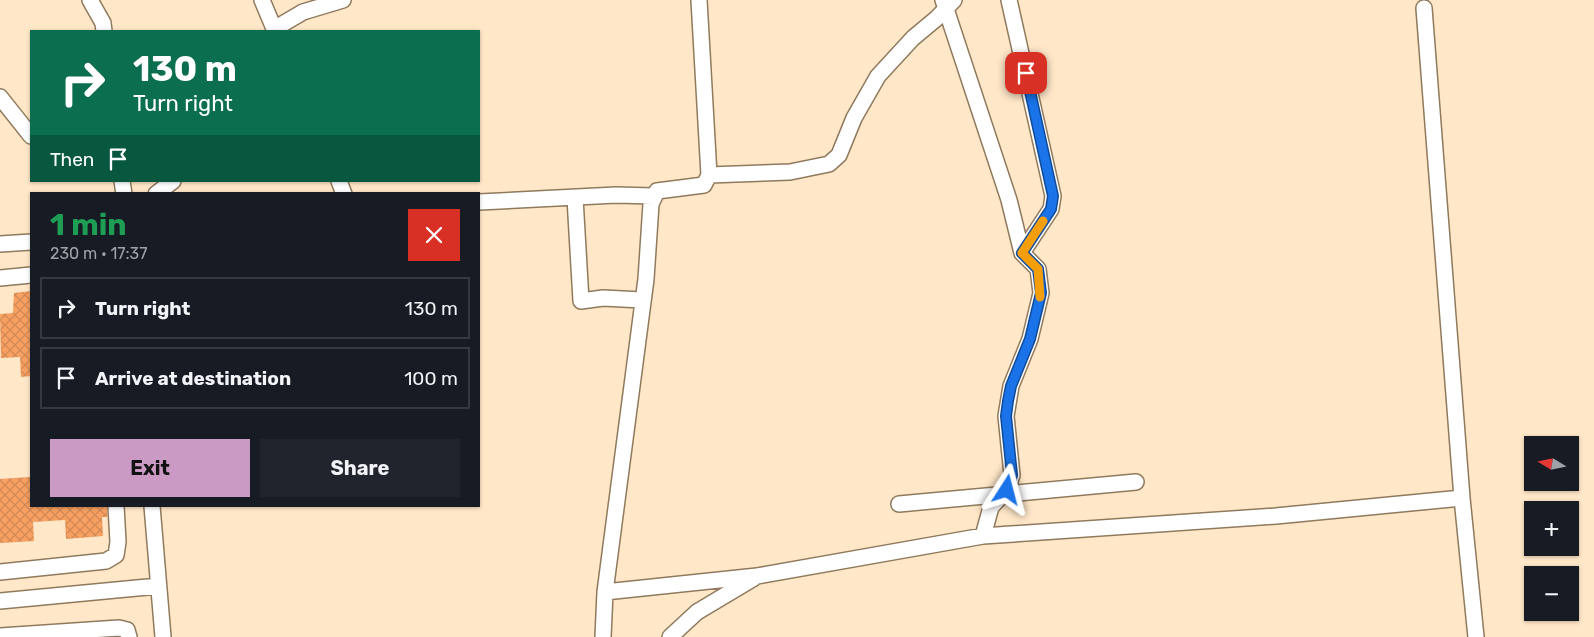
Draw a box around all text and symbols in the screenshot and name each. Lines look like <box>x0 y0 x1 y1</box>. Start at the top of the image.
text: 130 m <box>133 48 237 90</box>
icon: right <box>50 50 115 115</box>
pin <box>1005 52 1047 94</box>
icon: arrive <box>1012 59 1040 87</box>
text: Turn right <box>133 90 233 117</box>
icon: arrive <box>104 145 132 173</box>
text: Then <box>50 148 94 171</box>
text: 1 min <box>50 207 127 243</box>
button: close <box>408 209 460 261</box>
text: 230 m · 17:37 <box>50 244 147 263</box>
icon: right <box>52 294 80 322</box>
text: Turn right <box>95 297 190 320</box>
text: 130 m <box>405 297 458 320</box>
icon: arrive <box>52 364 80 392</box>
text: Arrive at destination <box>95 367 291 390</box>
text: 100 m <box>404 367 458 390</box>
north arrow <box>1524 436 1579 491</box>
map controls <box>1524 436 1579 621</box>
button: Exit <box>50 439 250 497</box>
button: Share <box>260 439 460 497</box>
position arrow <box>980 463 1032 515</box>
button: + <box>1524 501 1579 556</box>
button: − <box>1524 566 1579 621</box>

